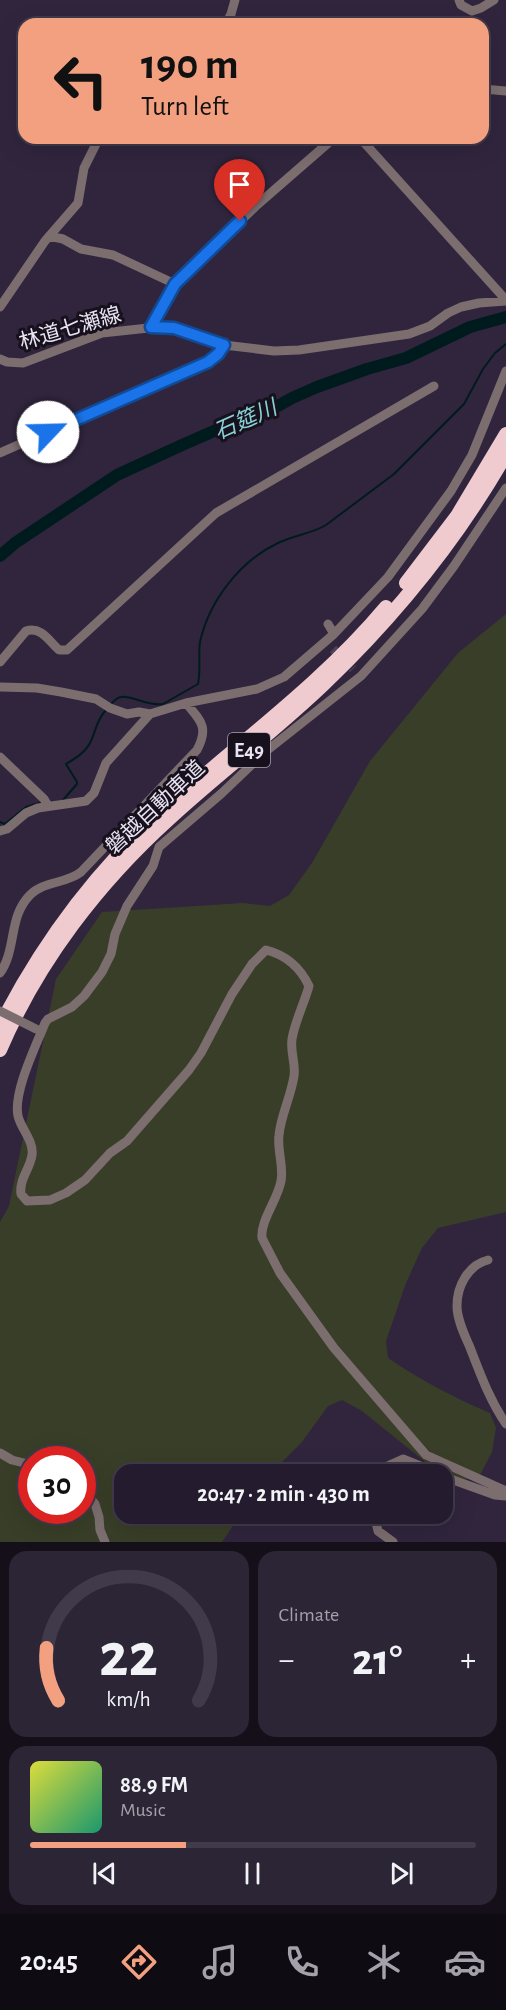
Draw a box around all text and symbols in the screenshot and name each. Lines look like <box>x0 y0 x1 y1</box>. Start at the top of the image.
icon: left <box>42 42 120 120</box>
text: 190 m <box>141 44 239 86</box>
text: Turn left <box>141 93 229 120</box>
pin <box>214 159 265 221</box>
icon: arrive <box>223 168 256 201</box>
street label: 林道七瀬線 <box>17 303 123 353</box>
water label: 石筵川 <box>210 395 282 443</box>
position arrow <box>16 400 80 464</box>
road number: E49 <box>228 733 270 767</box>
street label: 磐越自動車道 <box>101 756 209 858</box>
speed limit sign: 30 <box>18 1446 96 1524</box>
text: 20:47 · 2 min · 430 m <box>197 1483 370 1505</box>
text: Climate <box>279 1605 339 1625</box>
text: 22 <box>99 1625 158 1687</box>
text: 21° <box>352 1638 403 1683</box>
text: − <box>279 1644 294 1677</box>
text: + <box>460 1644 476 1677</box>
text: km/h <box>107 1689 151 1710</box>
text: 88.9 FM <box>120 1774 188 1796</box>
text: Music <box>120 1800 166 1820</box>
icon: previous <box>88 1857 121 1890</box>
icon: pause <box>236 1857 269 1890</box>
icon: next <box>385 1857 418 1890</box>
icon: directions <box>118 1941 160 1983</box>
icon: music <box>199 1941 241 1983</box>
icon: phone <box>281 1941 323 1983</box>
icon: climate <box>363 1941 405 1983</box>
icon: car <box>444 1941 486 1983</box>
text: 20:45 <box>20 1948 78 1975</box>

